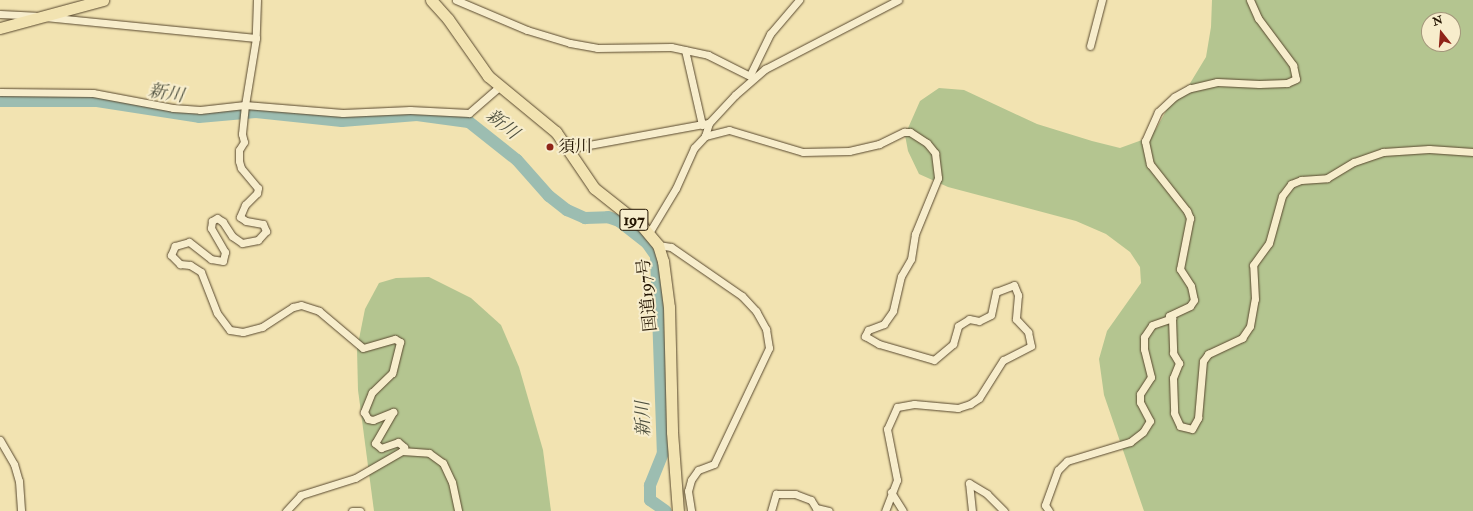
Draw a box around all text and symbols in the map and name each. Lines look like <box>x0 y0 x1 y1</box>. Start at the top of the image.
north arrow <box>1421 12 1461 52</box>
text: N <box>1431 13 1444 29</box>
water label: 新川 <box>147 81 185 107</box>
water label: 新川 <box>481 105 523 145</box>
place label: 須川 <box>558 137 592 157</box>
marker: 須川 <box>545 142 555 152</box>
road number: 197 <box>619 206 649 234</box>
street label: 国道197号 <box>633 257 661 333</box>
water label: 新川 <box>633 401 655 437</box>

